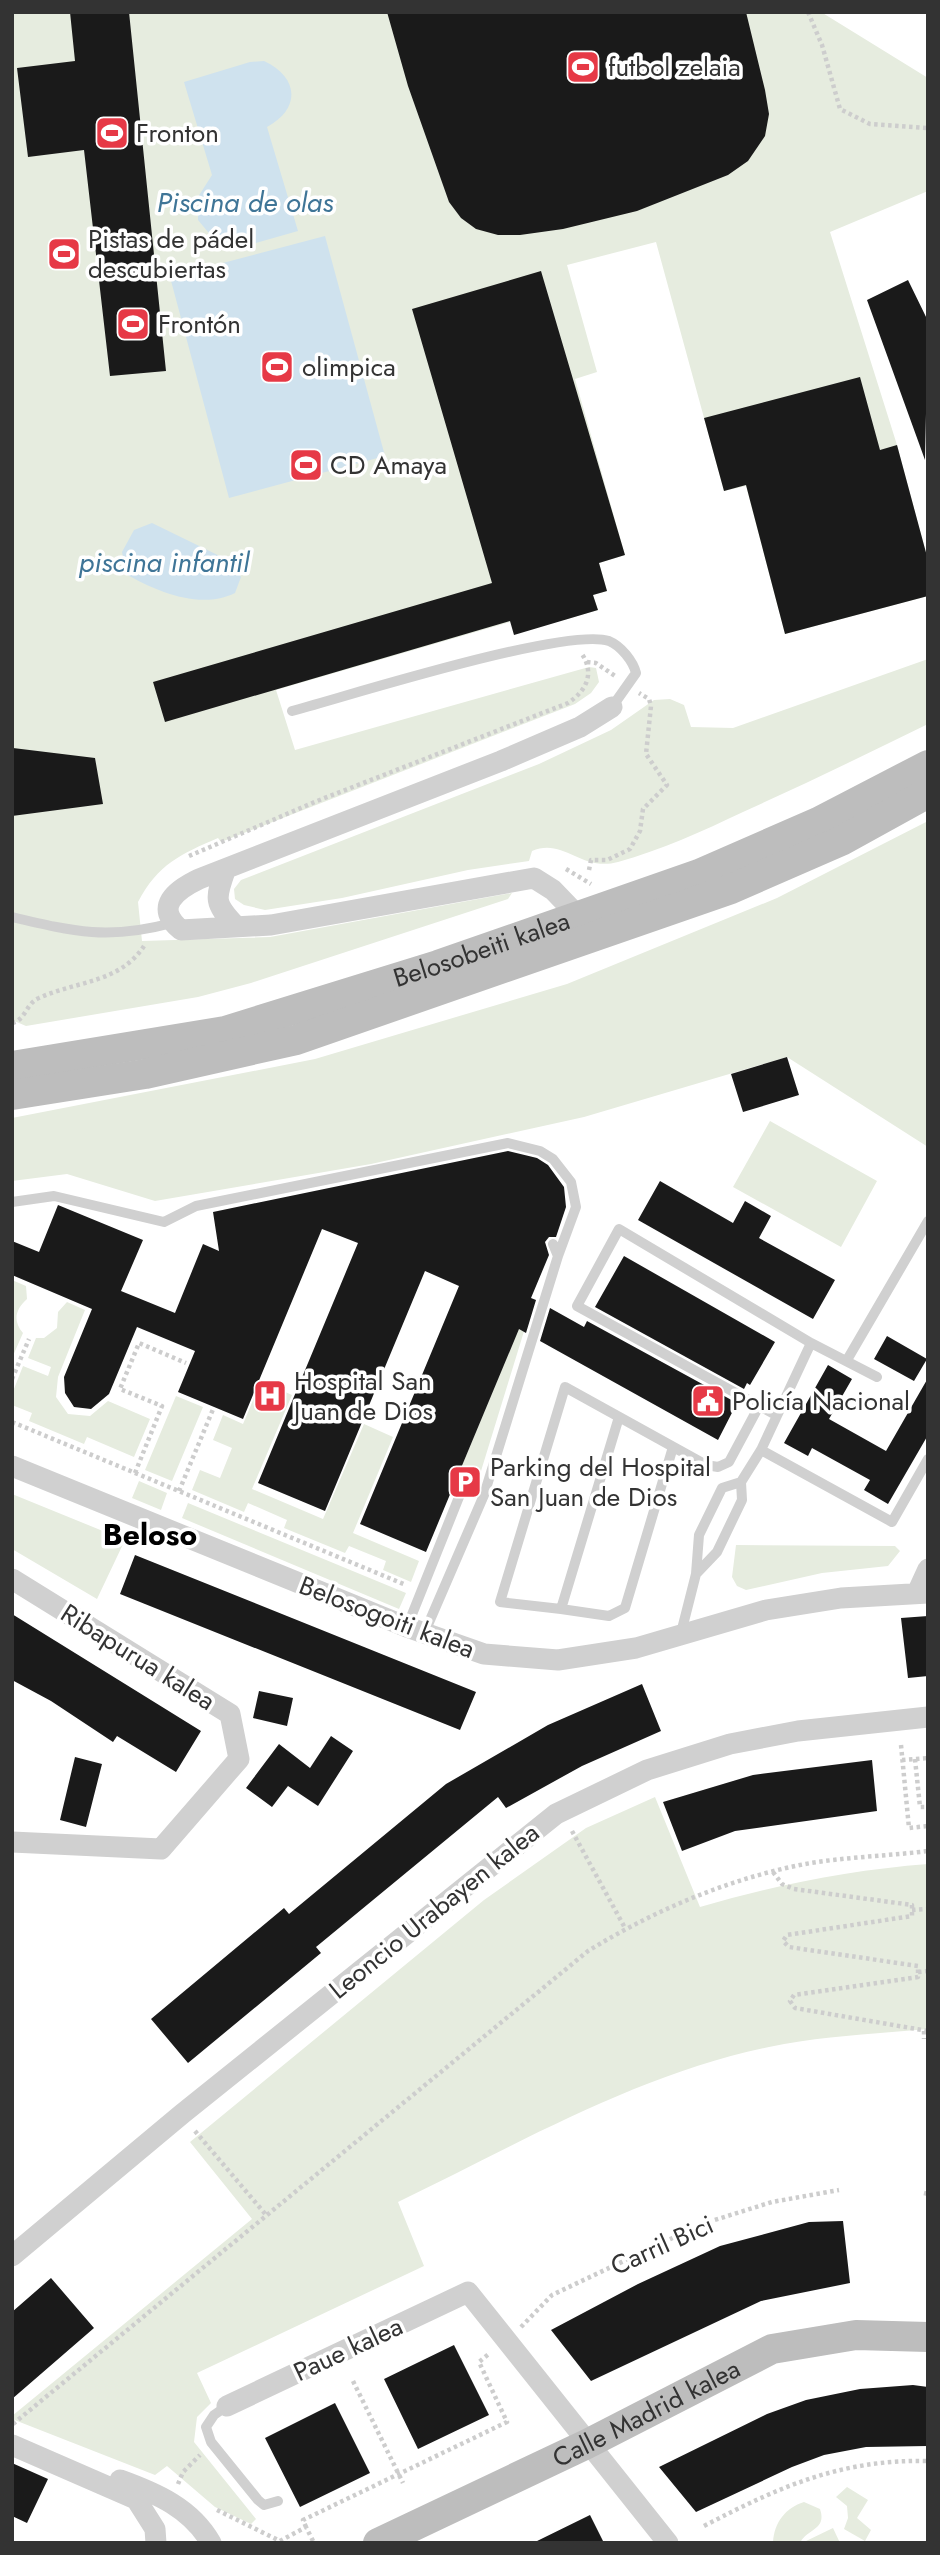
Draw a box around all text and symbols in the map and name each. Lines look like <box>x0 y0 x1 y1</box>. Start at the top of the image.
sports icon: futbol zelaia <box>564 48 602 86</box>
place label: futbol zelaia <box>608 48 741 86</box>
sports icon: Fronton <box>93 114 131 152</box>
place label: Fronton <box>136 114 219 152</box>
water label: Piscina de olas <box>157 182 334 223</box>
place label: Pistas de pádel descubiertas <box>88 220 254 288</box>
sports icon: Pistas de pádel descubiertas <box>45 235 83 273</box>
sports icon: Frontón <box>114 305 152 343</box>
place label: Frontón <box>158 305 241 343</box>
sports icon: olimpica <box>258 348 296 386</box>
place label: olimpica <box>302 348 396 386</box>
sports icon: CD Amaya <box>287 446 325 484</box>
place label: CD Amaya <box>330 446 447 484</box>
water label: piscina infantil <box>79 542 251 583</box>
street label: Belosobeiti kalea <box>388 902 575 997</box>
place label: Hospital San Juan de Dios <box>291 1362 433 1430</box>
hospital icon: Hospital San Juan de Dios <box>251 1377 289 1415</box>
public building icon: Policía Nacional <box>689 1382 727 1420</box>
place label: Policía Nacional <box>732 1382 910 1420</box>
place label: Parking del Hospital San Juan de Dios <box>490 1448 711 1516</box>
parking icon: Parking del Hospital San Juan de Dios <box>446 1463 484 1501</box>
district label: Beloso <box>103 1513 197 1556</box>
street label: Belosogoiti kalea <box>294 1566 480 1668</box>
street label: Ribapurua kalea <box>53 1594 223 1720</box>
street label: Leoncio Urabayen kalea <box>321 1814 547 2008</box>
street label: Carril Bici <box>604 2205 720 2285</box>
street label: Paue kalea <box>287 2307 409 2391</box>
street label: Calle Madrid kalea <box>546 2350 747 2477</box>

